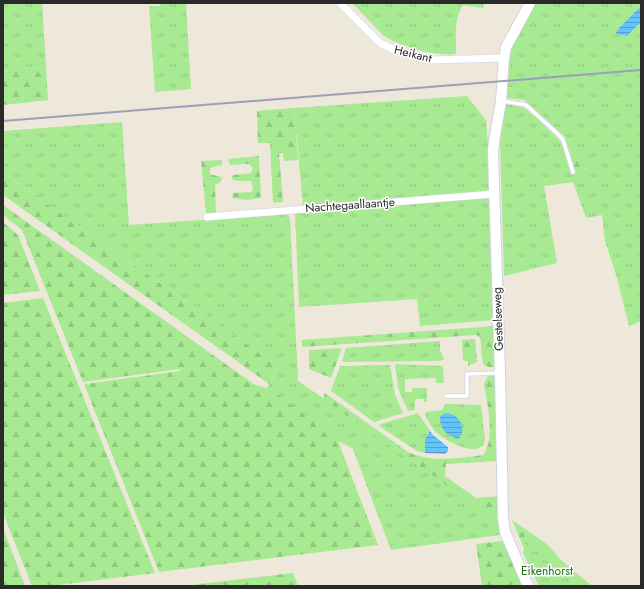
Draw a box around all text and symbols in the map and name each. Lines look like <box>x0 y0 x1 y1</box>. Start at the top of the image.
street label: Heikant <box>392 41 434 67</box>
street label: Nachtegaallaantje <box>304 193 396 217</box>
street label: Gestelseweg <box>488 287 508 351</box>
park label: Eikenhorst <box>521 562 573 580</box>

